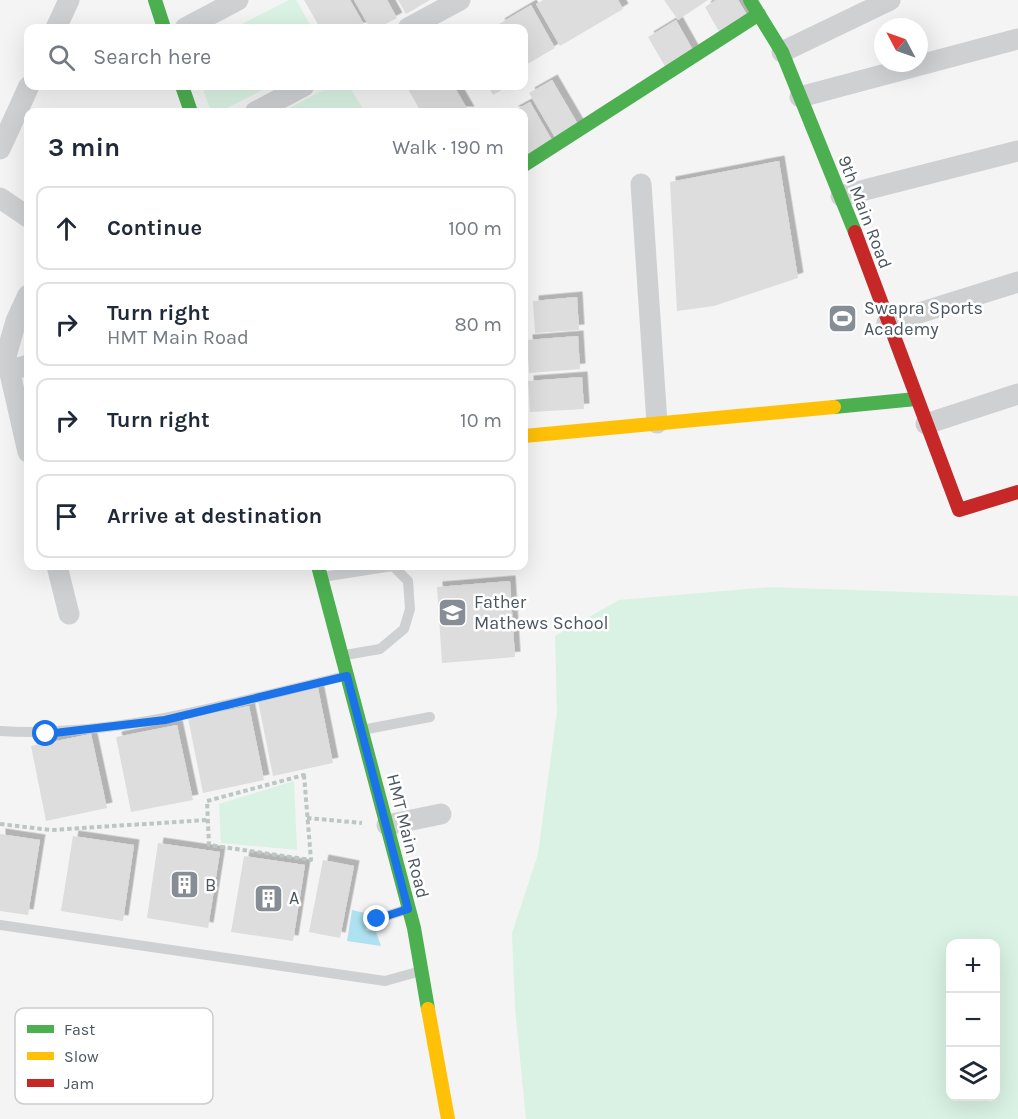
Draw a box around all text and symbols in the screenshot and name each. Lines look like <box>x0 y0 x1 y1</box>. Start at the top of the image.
north arrow <box>874 18 928 72</box>
search box <box>24 24 528 90</box>
icon: search <box>45 41 78 74</box>
text: Search here <box>93 44 211 70</box>
text: 3 min <box>48 132 120 163</box>
text: Walk · 190 m <box>392 136 504 159</box>
street label: 9th Main Road <box>833 152 897 272</box>
icon: ahead <box>50 212 83 245</box>
text: Continue <box>107 215 202 241</box>
text: 100 m <box>448 217 502 240</box>
place label: Swapra Sports Academy <box>864 297 983 340</box>
text: Turn right <box>107 300 210 326</box>
sports icon: Swapra Sports Academy <box>827 302 859 334</box>
icon: right <box>50 308 83 341</box>
text: 80 m <box>454 313 502 336</box>
text: HMT Main Road <box>107 326 249 349</box>
icon: right <box>50 404 83 437</box>
text: Turn right <box>107 407 210 433</box>
text: 10 m <box>460 409 502 432</box>
icon: arrive <box>50 500 83 533</box>
text: Arrive at destination <box>107 503 322 529</box>
place label: Father Mathews School <box>474 591 609 634</box>
school or university icon: Father Mathews School <box>437 596 469 628</box>
route start <box>32 720 58 746</box>
street label: HMT Main Road <box>382 771 434 901</box>
building icon: B <box>168 869 200 901</box>
place label: B <box>205 874 216 896</box>
building icon: A <box>252 882 284 914</box>
place label: A <box>289 887 299 909</box>
route end <box>363 905 389 931</box>
map controls <box>946 939 1000 1101</box>
button: + <box>946 939 1000 993</box>
button: − <box>946 993 1000 1047</box>
legend <box>15 1008 213 1104</box>
text: Fast <box>64 1020 95 1039</box>
text: Slow <box>64 1047 99 1066</box>
button: layers <box>946 1047 1000 1101</box>
text: Jam <box>64 1074 94 1093</box>

